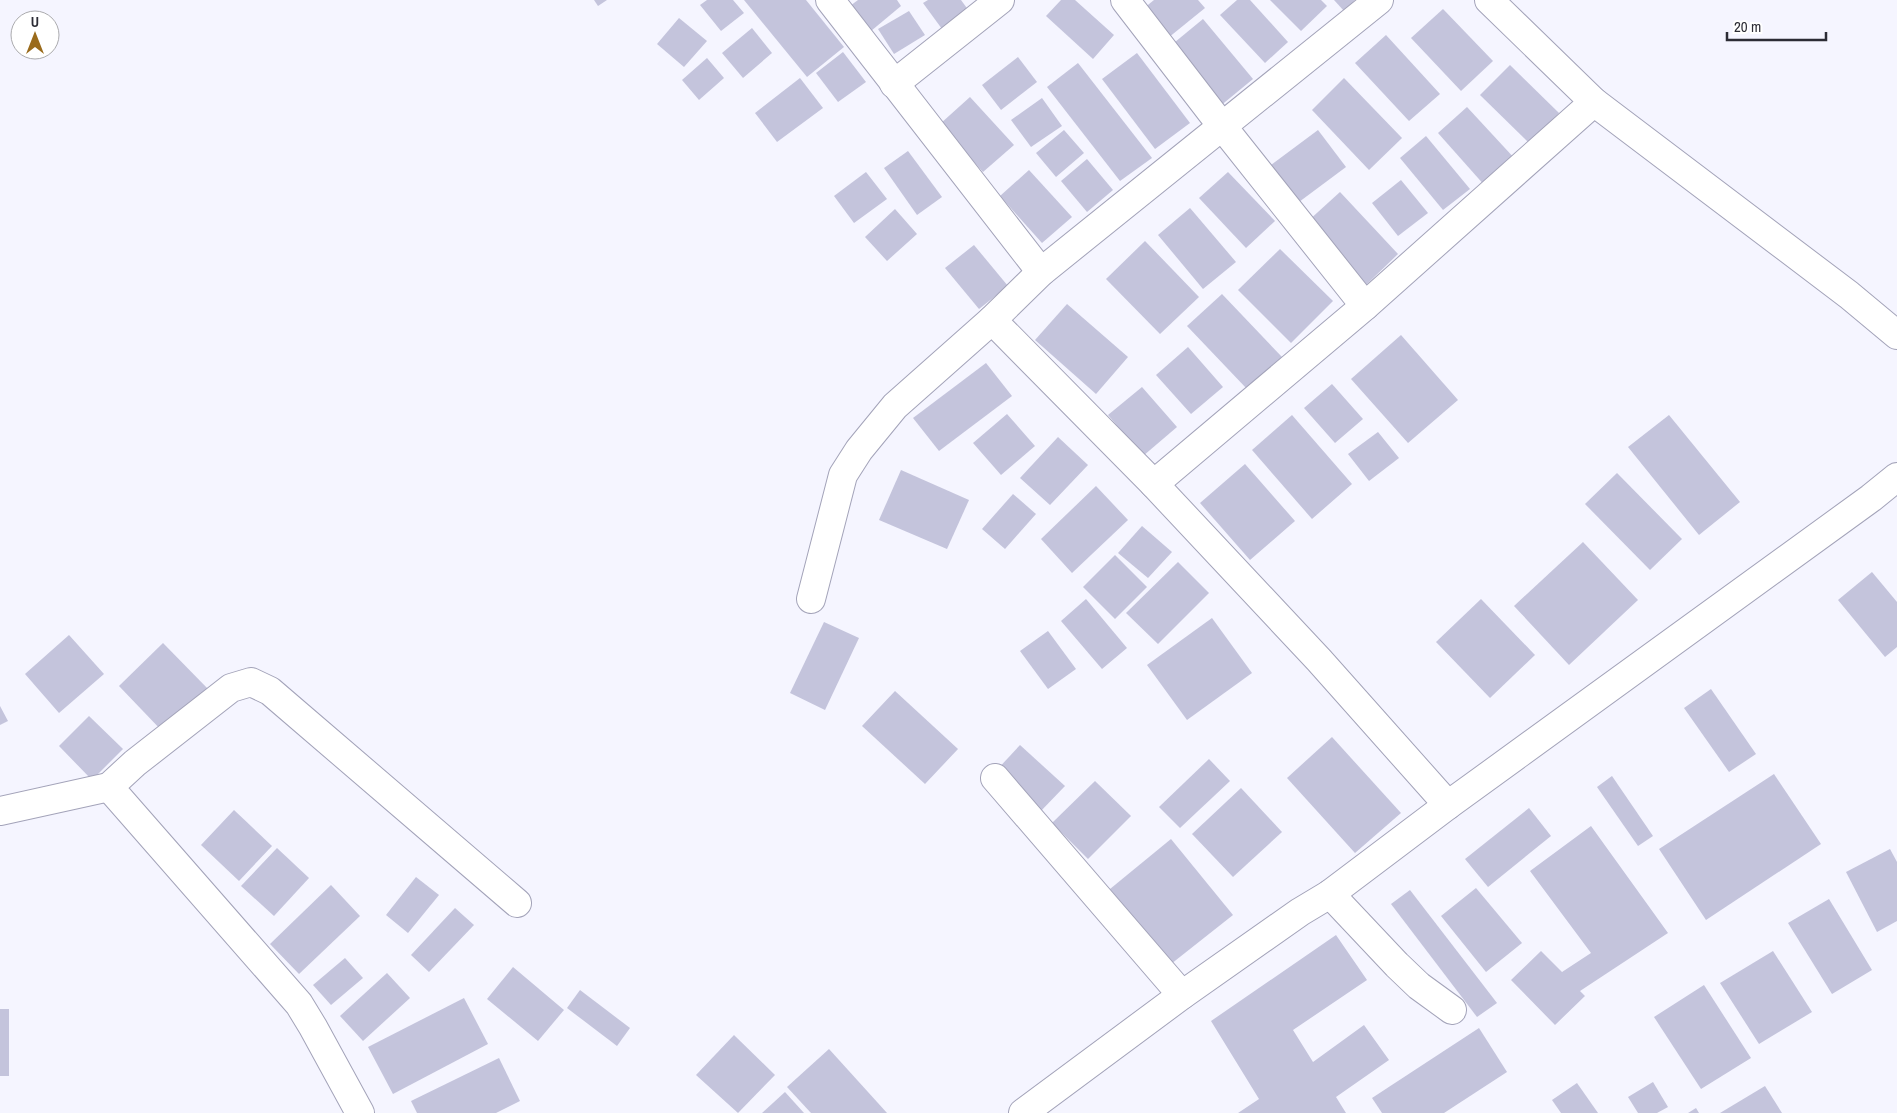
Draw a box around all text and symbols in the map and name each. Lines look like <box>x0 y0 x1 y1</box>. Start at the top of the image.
north arrow <box>10 10 60 60</box>
scale bar <box>1727 10 1826 42</box>
text: U <box>31 13 39 31</box>
text: 20 m <box>1734 16 1761 37</box>

